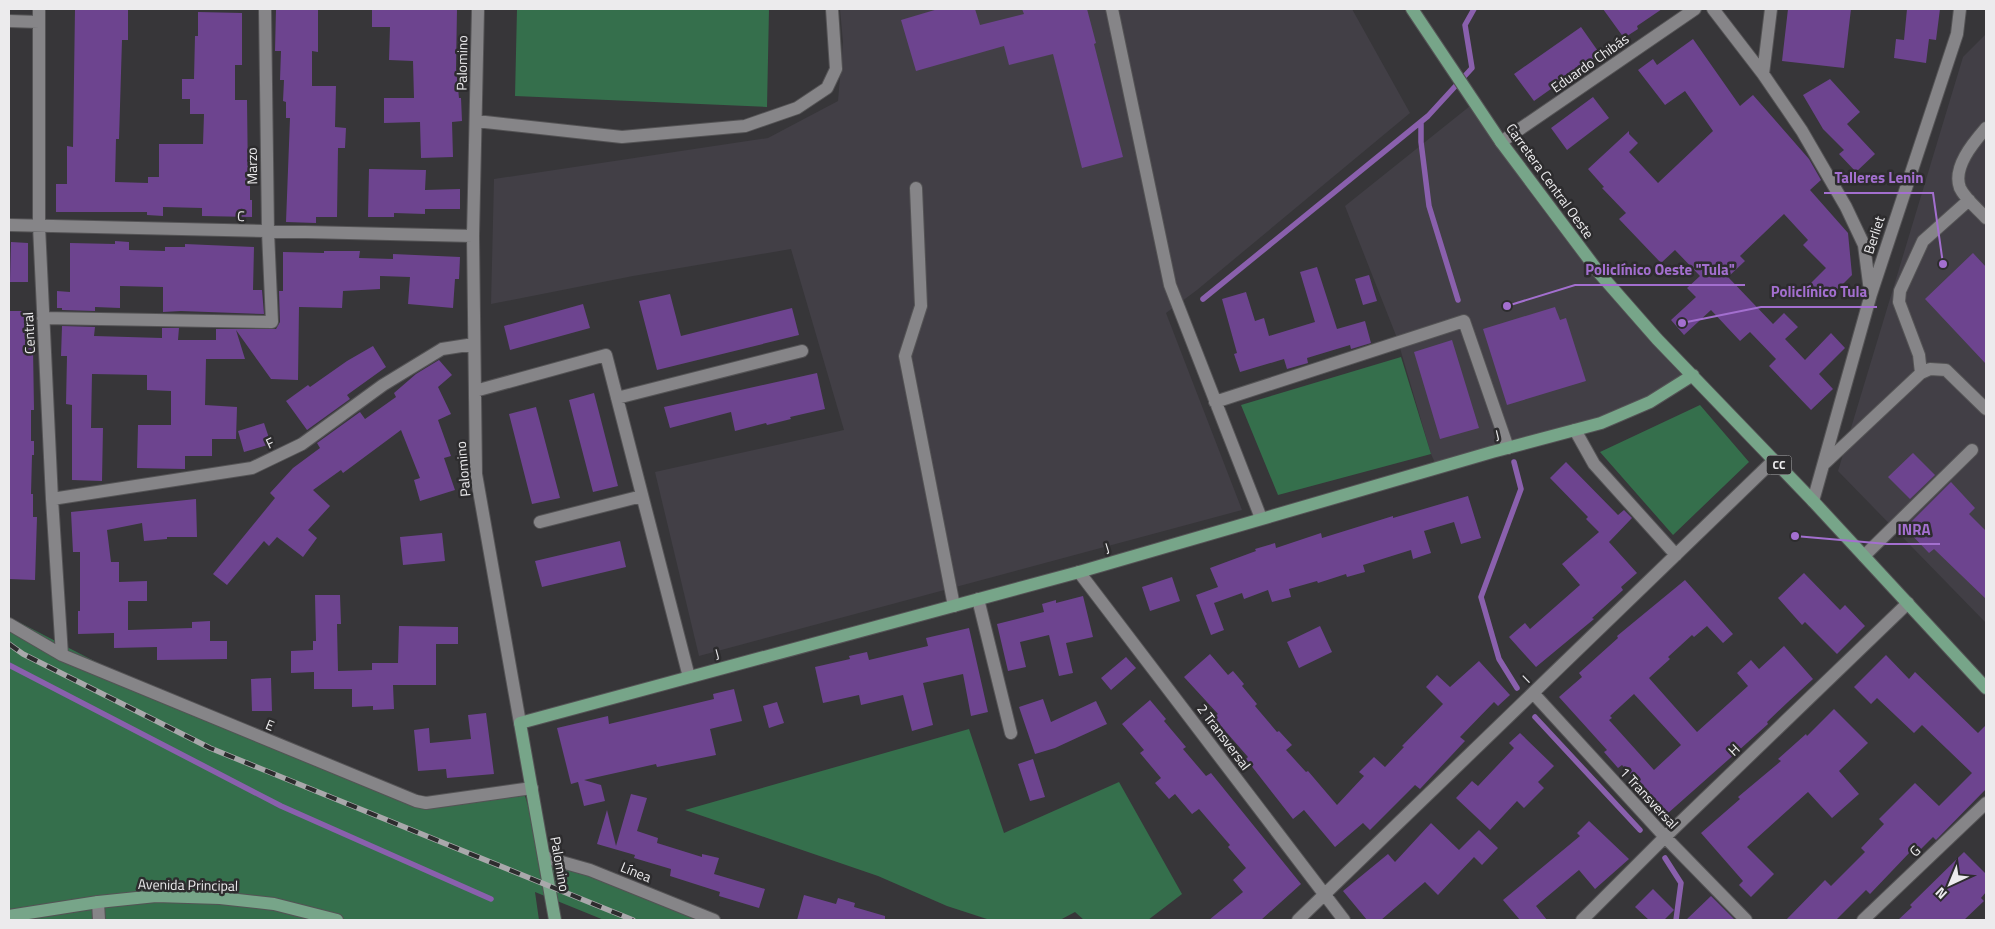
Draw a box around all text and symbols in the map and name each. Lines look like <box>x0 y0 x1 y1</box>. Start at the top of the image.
street label: Eduardo Chibás <box>1546 28 1633 97</box>
street label: Palomino <box>451 35 472 91</box>
street label: Carretera Central Oeste <box>1501 119 1599 243</box>
street label: Marzo <box>241 147 262 185</box>
callout: Talleres Lenin <box>1824 163 1933 193</box>
text: Talleres Lenin <box>1834 166 1924 189</box>
street label: C <box>237 205 245 226</box>
street label: Berliet <box>1858 213 1890 257</box>
callout: Policlínico Oeste "Tula" <box>1575 255 1745 285</box>
text: Policlínico Oeste "Tula" <box>1585 258 1735 281</box>
callout: Policlínico Tula <box>1761 277 1877 307</box>
text: Policlínico Tula <box>1771 280 1868 303</box>
street label: Central <box>17 311 40 355</box>
street label: J <box>1493 424 1501 445</box>
street label: F <box>262 431 278 454</box>
street label: Palomino <box>450 440 475 498</box>
road number: CC <box>1766 456 1792 474</box>
callout: INRA <box>1887 514 1940 544</box>
text: INRA <box>1898 518 1930 541</box>
street label: J <box>1102 537 1112 558</box>
street label: J <box>712 643 722 664</box>
street label: I <box>1517 670 1534 687</box>
street label: 2 Transversal <box>1192 699 1256 774</box>
street label: E <box>263 713 278 736</box>
street label: H <box>1723 739 1744 760</box>
street label: 1 Transversal <box>1615 762 1684 833</box>
street label: Palomino <box>545 835 576 893</box>
street label: G <box>1904 840 1925 861</box>
street label: Línea <box>618 856 655 887</box>
north arrow <box>1925 859 1975 909</box>
street label: Avenida Principal <box>138 873 238 896</box>
text: N <box>1930 883 1951 905</box>

